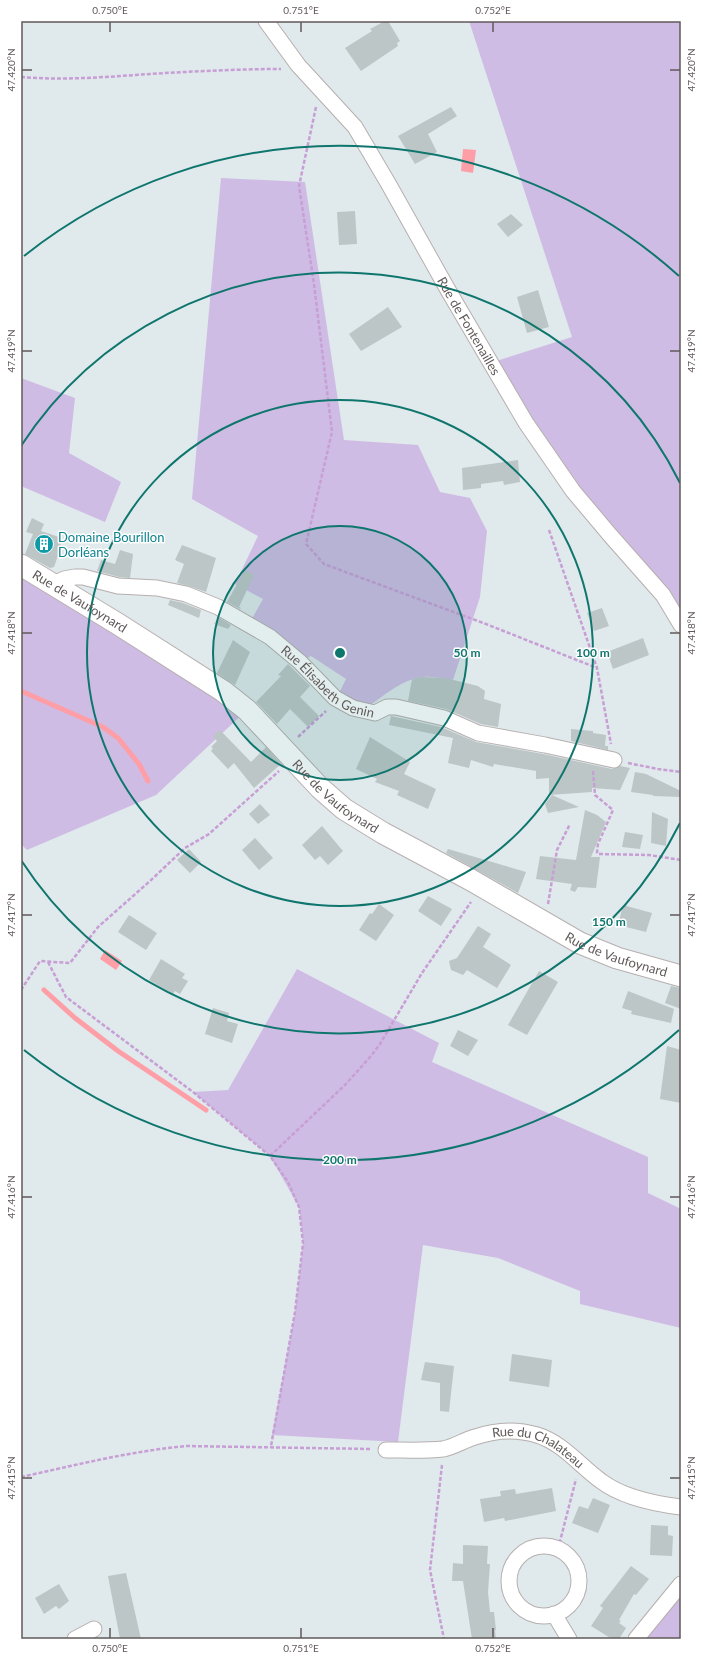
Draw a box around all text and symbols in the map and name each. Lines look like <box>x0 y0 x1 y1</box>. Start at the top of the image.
text: 0.750°E <box>92 4 128 16</box>
text: 0.751°E <box>283 4 319 16</box>
text: 0.752°E <box>475 4 511 16</box>
text: 47.420°N <box>5 48 17 92</box>
text: 47.420°N <box>685 48 697 92</box>
street label: Rue de Fontenailles <box>434 274 504 378</box>
text: 47.419°N <box>5 329 17 373</box>
text: 47.419°N <box>685 329 697 373</box>
place label: Domaine Bourillon Dorléans <box>58 529 164 560</box>
building icon: Domaine Bourillon Dorléans <box>33 533 55 555</box>
street label: Rue de Vaufoynard <box>30 566 130 636</box>
text: 47.418°N <box>5 611 17 655</box>
text: 47.418°N <box>685 611 697 655</box>
street label: Rue Élisabeth Genin <box>278 642 376 721</box>
text: 50 m <box>454 645 480 660</box>
text: 100 m <box>576 645 610 660</box>
centre of rings <box>333 646 347 660</box>
street label: Rue de Vaufoynard <box>289 756 382 836</box>
text: 47.417°N <box>5 893 17 937</box>
text: 47.417°N <box>685 893 697 937</box>
text: 150 m <box>592 914 626 929</box>
street label: Rue de Vaufoynard <box>562 928 669 980</box>
text: 200 m <box>323 1152 357 1167</box>
text: 47.416°N <box>5 1175 17 1219</box>
text: 47.416°N <box>685 1175 697 1219</box>
street label: Rue du Chalateau <box>491 1423 588 1471</box>
text: 47.415°N <box>5 1456 17 1500</box>
text: 47.415°N <box>685 1456 697 1500</box>
text: 0.750°E <box>92 1642 128 1654</box>
text: 0.751°E <box>283 1642 319 1654</box>
text: 0.752°E <box>475 1642 511 1654</box>

